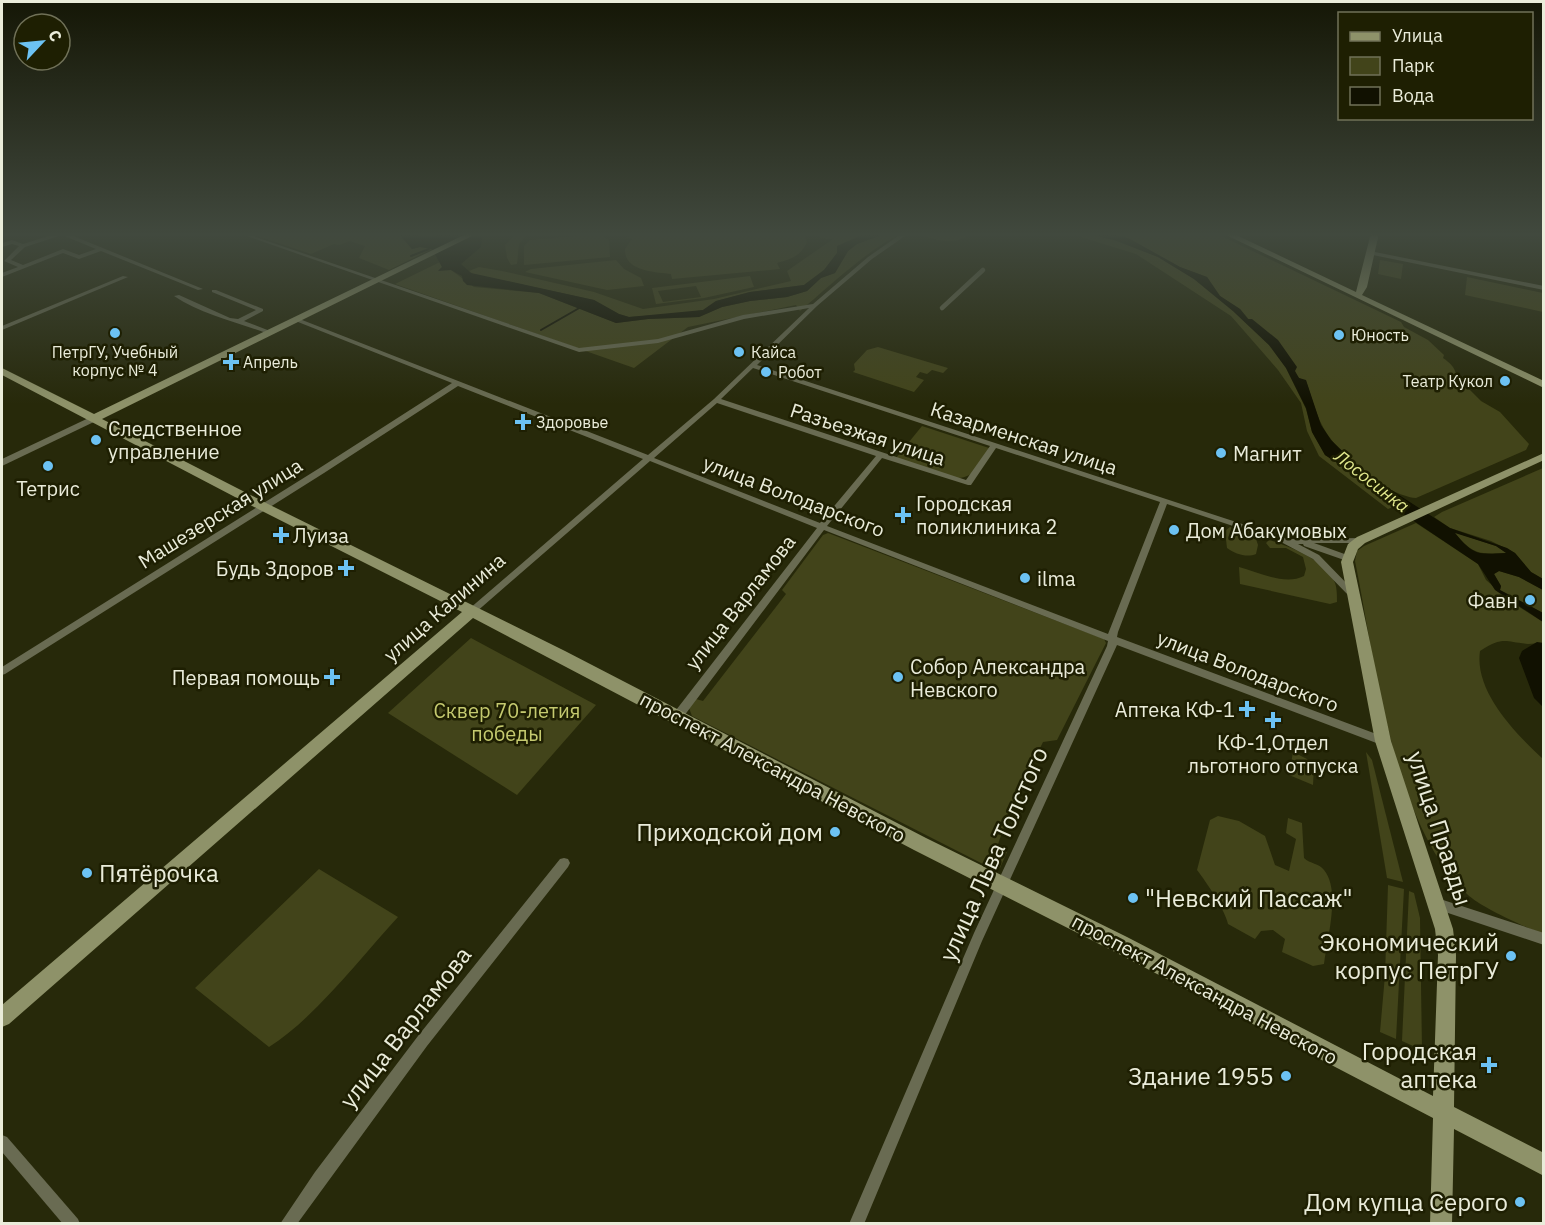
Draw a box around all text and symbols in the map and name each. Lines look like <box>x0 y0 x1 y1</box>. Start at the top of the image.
north arrow <box>12 12 72 72</box>
legend <box>1338 12 1533 120</box>
text: Улица <box>1392 24 1443 47</box>
text: С <box>44 26 67 44</box>
text: Парк <box>1392 54 1435 77</box>
text: Вода <box>1392 84 1435 107</box>
place label: Юность <box>1351 325 1409 345</box>
marker: ПетрГУ, Учебный корпус № 4 <box>108 326 122 340</box>
marker: Юность <box>1332 328 1346 342</box>
place label: ПетрГУ, Учебный корпус № 4 <box>52 342 178 380</box>
place label: Кайса <box>751 342 797 362</box>
marker: Кайса <box>732 345 746 359</box>
place label: Апрель <box>243 352 298 372</box>
marker: Апрель <box>224 355 238 369</box>
place label: Робот <box>778 362 822 382</box>
marker: Робот <box>759 365 773 379</box>
place label: Театр Кукол <box>1403 371 1493 391</box>
marker: Театр Кукол <box>1498 374 1512 388</box>
street label: Казарменская улица <box>927 395 1121 481</box>
street label: Разъезжая улица <box>787 396 949 472</box>
place label: Здоровье <box>536 412 608 432</box>
marker: Здоровье <box>514 413 532 431</box>
place label: Следственное управление <box>108 415 242 465</box>
marker: Следственное управление <box>89 433 103 447</box>
place label: Магнит <box>1233 440 1302 467</box>
water label: Лососинка <box>1329 444 1414 517</box>
marker: Магнит <box>1214 446 1228 460</box>
street label: улица Володарского <box>699 449 889 543</box>
street label: Машезерская улица <box>133 451 307 574</box>
marker: Тетрис <box>41 459 55 473</box>
place label: Тетрис <box>16 475 80 502</box>
place label: Городская поликлиника 2 <box>916 490 1057 540</box>
marker: Городская поликлиника 2 <box>894 506 912 524</box>
place label: Дом Абакумовых <box>1186 517 1347 544</box>
place label: Луиза <box>293 522 349 549</box>
marker: Дом Абакумовых <box>1167 523 1181 537</box>
marker: Луиза <box>274 528 288 542</box>
street label: улица Варламова <box>679 529 801 675</box>
street label: улица Калинина <box>377 546 511 667</box>
place label: Будь Здоров <box>216 555 334 582</box>
marker: Будь Здоров <box>339 561 353 575</box>
place label: ilma <box>1037 565 1076 592</box>
marker: ilma <box>1018 571 1032 585</box>
place label: Фавн <box>1468 587 1518 614</box>
marker: Фавн <box>1523 593 1537 607</box>
street label: улица Володарского <box>1153 624 1343 718</box>
place label: Собор Александра Невского <box>910 653 1086 703</box>
place label: Первая помощь <box>172 664 320 691</box>
marker: Первая помощь <box>325 670 339 684</box>
marker: Собор Александра Невского <box>891 670 905 684</box>
street label: проспект Александра Невского <box>635 685 911 849</box>
place label: Аптека КФ-1 <box>1115 696 1235 723</box>
park label: Сквер 70-летия победы <box>433 697 581 747</box>
marker: Аптека КФ-1 <box>1240 702 1254 716</box>
marker: КФ-1,Отдел льготного отпуска <box>1266 713 1280 727</box>
place label: КФ-1,Отдел льготного отпуска <box>1188 729 1359 779</box>
street label: улица Льва Толстого <box>931 742 1055 966</box>
street label: улица Правды <box>1400 747 1480 909</box>
place label: Приходской дом <box>636 816 823 848</box>
marker: Приходской дом <box>828 825 842 839</box>
place label: Пятёрочка <box>99 857 219 889</box>
marker: Пятёрочка <box>80 866 94 880</box>
place label: "Невский Пассаж" <box>1145 882 1353 914</box>
marker: "Невский Пассаж" <box>1126 891 1140 905</box>
street label: проспект Александра Невского <box>1067 907 1343 1071</box>
place label: Экономический корпус ПетрГУ <box>1320 926 1499 986</box>
street label: улица Варламова <box>332 939 478 1115</box>
marker: Экономический корпус ПетрГУ <box>1504 949 1518 963</box>
place label: Городская аптека <box>1362 1035 1477 1095</box>
marker: Городская аптека <box>1482 1058 1496 1072</box>
place label: Здание 1955 <box>1128 1060 1274 1092</box>
marker: Здание 1955 <box>1279 1069 1293 1083</box>
place label: Дом купца Серого <box>1304 1186 1508 1218</box>
marker: Дом купца Серого <box>1513 1195 1527 1209</box>

